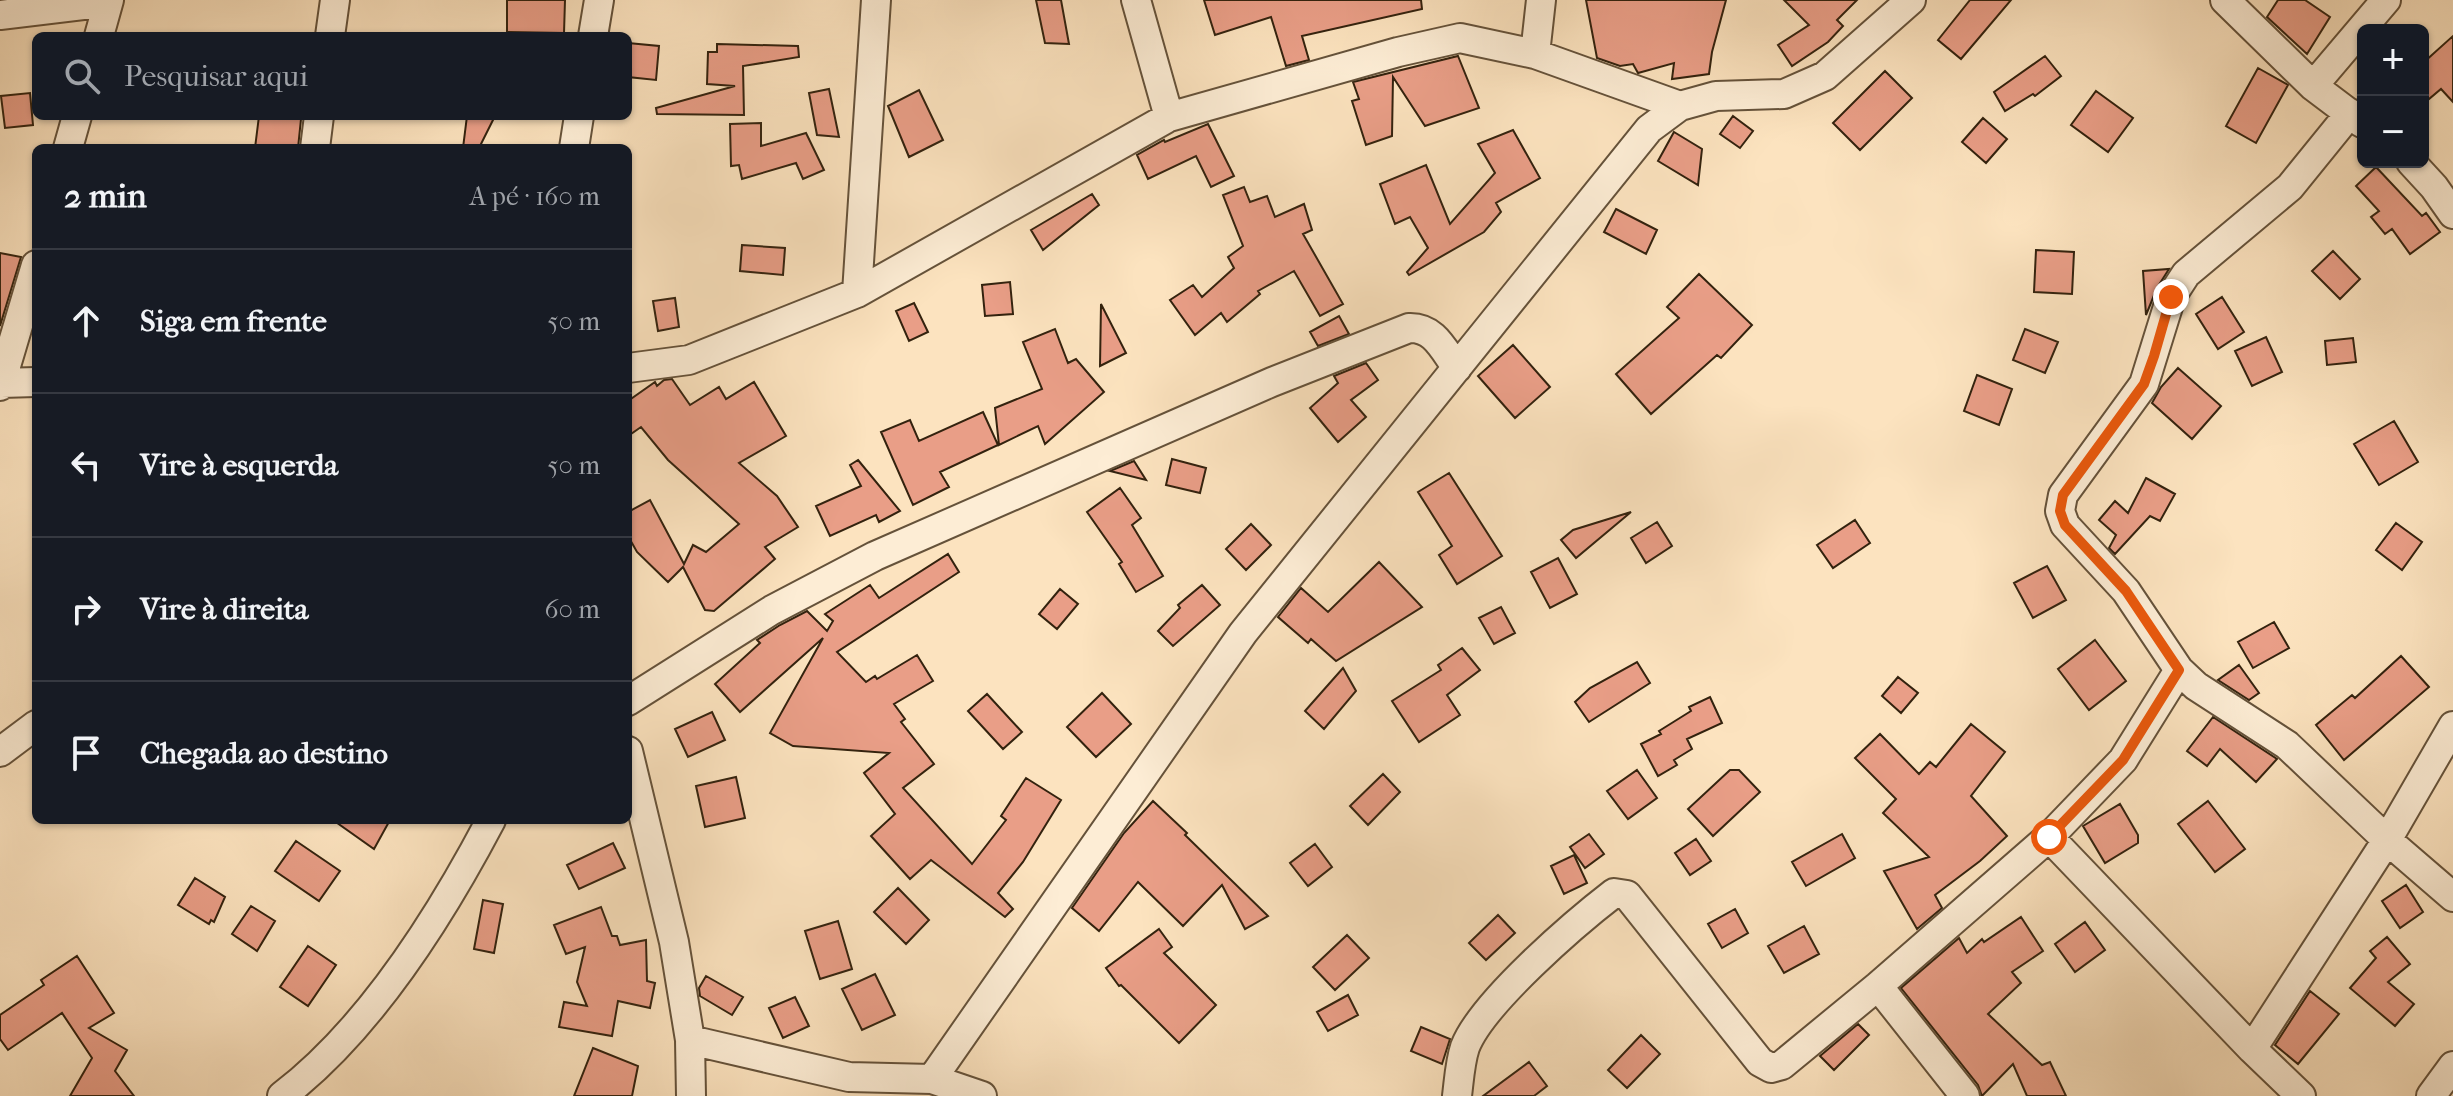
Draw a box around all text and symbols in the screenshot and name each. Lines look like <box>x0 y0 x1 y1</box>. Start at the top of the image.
map controls <box>2357 24 2429 168</box>
button: + <box>2357 24 2429 96</box>
search box <box>32 32 632 120</box>
icon: search <box>60 54 104 98</box>
text: Pesquisar aqui <box>124 59 308 94</box>
button: − <box>2357 96 2429 168</box>
text: 2 min <box>64 176 147 216</box>
text: A pé · 160 m <box>469 181 600 212</box>
route end <box>2153 279 2189 315</box>
icon: ahead <box>64 299 108 343</box>
text: Siga em frente <box>140 304 327 339</box>
text: 50 m <box>547 306 600 337</box>
icon: left <box>64 443 108 487</box>
text: Vire à esquerda <box>140 448 338 483</box>
text: 50 m <box>547 450 600 481</box>
icon: right <box>64 587 108 631</box>
text: Vire à direita <box>140 592 308 627</box>
text: 60 m <box>544 594 600 625</box>
icon: arrive <box>64 731 108 775</box>
text: Chegada ao destino <box>140 736 388 771</box>
route start <box>2031 819 2067 855</box>

